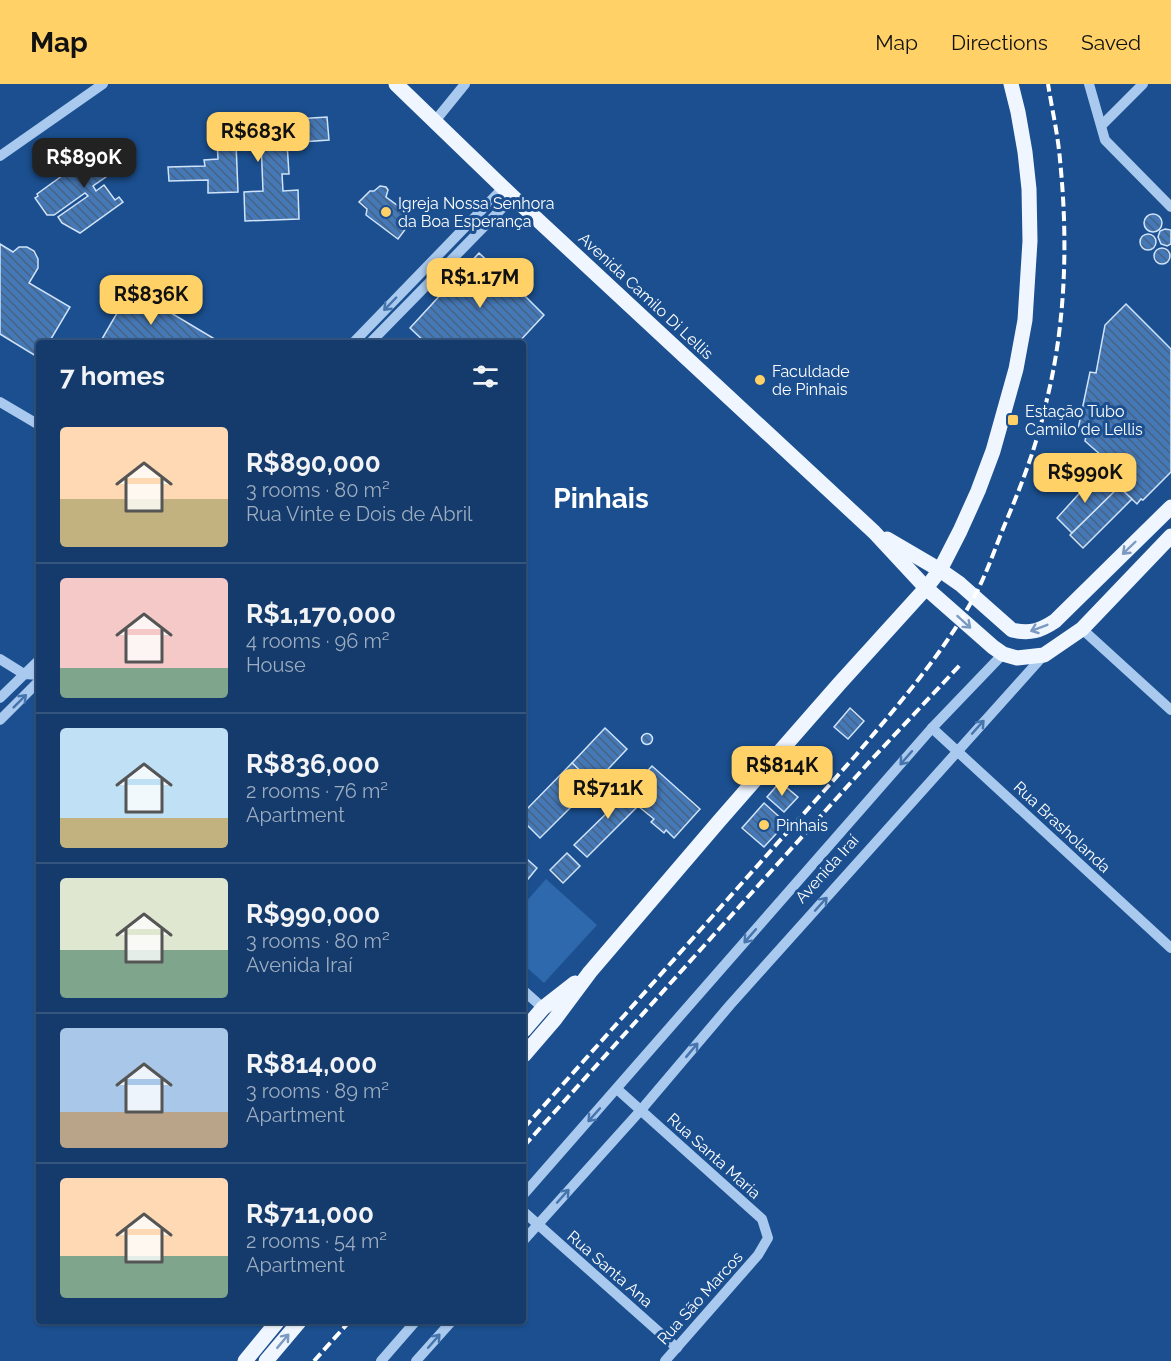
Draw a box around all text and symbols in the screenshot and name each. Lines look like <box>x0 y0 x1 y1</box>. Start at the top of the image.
text: Map <box>30 26 88 59</box>
text: Map <box>875 30 918 55</box>
text: Directions <box>951 30 1048 55</box>
text: Saved <box>1081 30 1141 55</box>
pin: R$683K <box>209 112 307 163</box>
text: R$683K <box>221 119 295 143</box>
pin: R$890K <box>35 138 133 189</box>
text: R$890K <box>46 145 122 169</box>
place label: Igreja Nossa Senhora da Boa Esperança <box>398 194 554 231</box>
marker: Igreja Nossa Senhora da Boa Esperança <box>379 205 393 219</box>
street label: Avenida Camilo Di Lellis <box>575 229 717 363</box>
pin: R$1.17M <box>425 258 535 309</box>
text: R$1.17M <box>441 265 519 289</box>
pin: R$836K <box>102 275 200 326</box>
text: R$836K <box>114 282 188 306</box>
one-way arrow <box>382 297 397 312</box>
icon: filters <box>469 360 502 393</box>
text: 7 homes <box>60 361 165 391</box>
place label: Faculdade de Pinhais <box>772 362 850 399</box>
marker: Faculdade de Pinhais <box>753 373 767 387</box>
place label: Estação Tubo Camilo de Lellis <box>1025 402 1143 439</box>
marker: Estação Tubo Camilo de Lellis <box>1006 413 1020 427</box>
text: R$890,000 <box>246 448 381 478</box>
icon: home <box>108 451 180 523</box>
pin: R$990K <box>1036 453 1134 504</box>
text: R$990K <box>1047 460 1123 484</box>
text: 3 rooms · 80 m² <box>246 478 390 502</box>
district label: Pinhais <box>553 482 649 515</box>
text: Rua Vinte e Dois de Abril <box>246 502 472 526</box>
one-way arrow <box>1121 541 1136 555</box>
text: R$1,170,000 <box>246 599 396 629</box>
icon: home <box>108 602 180 674</box>
one-way arrow <box>956 615 971 629</box>
one-way arrow <box>1031 623 1049 634</box>
text: 4 rooms · 96 m² <box>246 629 390 653</box>
text: House <box>246 653 306 677</box>
one-way arrow <box>12 693 27 708</box>
one-way arrow <box>971 720 985 735</box>
pin: R$814K <box>733 746 831 797</box>
text: R$836,000 <box>246 749 380 779</box>
one-way arrow <box>899 750 913 765</box>
icon: home <box>108 752 180 824</box>
text: R$814K <box>746 753 818 777</box>
pin: R$711K <box>559 769 657 820</box>
text: R$711K <box>573 776 643 800</box>
street label: Rua Brasholanda <box>1010 777 1114 877</box>
text: 2 rooms · 76 m² <box>246 779 388 803</box>
text: Apartment <box>246 803 345 827</box>
place label: Pinhais <box>776 816 828 835</box>
marker: Pinhais <box>757 818 771 832</box>
street label: Avenida Iraí <box>791 831 863 907</box>
one-way arrow <box>814 896 828 911</box>
text: R$990,000 <box>246 899 380 929</box>
icon: home <box>108 902 180 974</box>
one-way arrow <box>743 928 757 943</box>
text: 3 rooms · 80 m² <box>246 929 390 953</box>
text: Avenida Iraí <box>246 953 353 977</box>
one-way arrow <box>685 1042 698 1058</box>
text: R$814,000 <box>246 1049 377 1079</box>
icon: home <box>108 1052 180 1124</box>
text: 3 rooms · 89 m² <box>246 1079 389 1103</box>
text: Apartment <box>246 1103 345 1127</box>
one-way arrow <box>587 1107 601 1122</box>
street label: Rua Santa Maria <box>663 1109 765 1203</box>
one-way arrow <box>556 1189 570 1204</box>
text: R$711,000 <box>246 1199 374 1229</box>
icon: home <box>108 1202 180 1274</box>
street label: Rua Santa Ana <box>563 1227 657 1311</box>
text: 2 rooms · 54 m² <box>246 1229 387 1253</box>
street label: Rua São Marcos <box>653 1247 747 1348</box>
text: Apartment <box>246 1253 345 1277</box>
one-way arrow <box>276 1333 289 1349</box>
one-way arrow <box>427 1334 441 1349</box>

